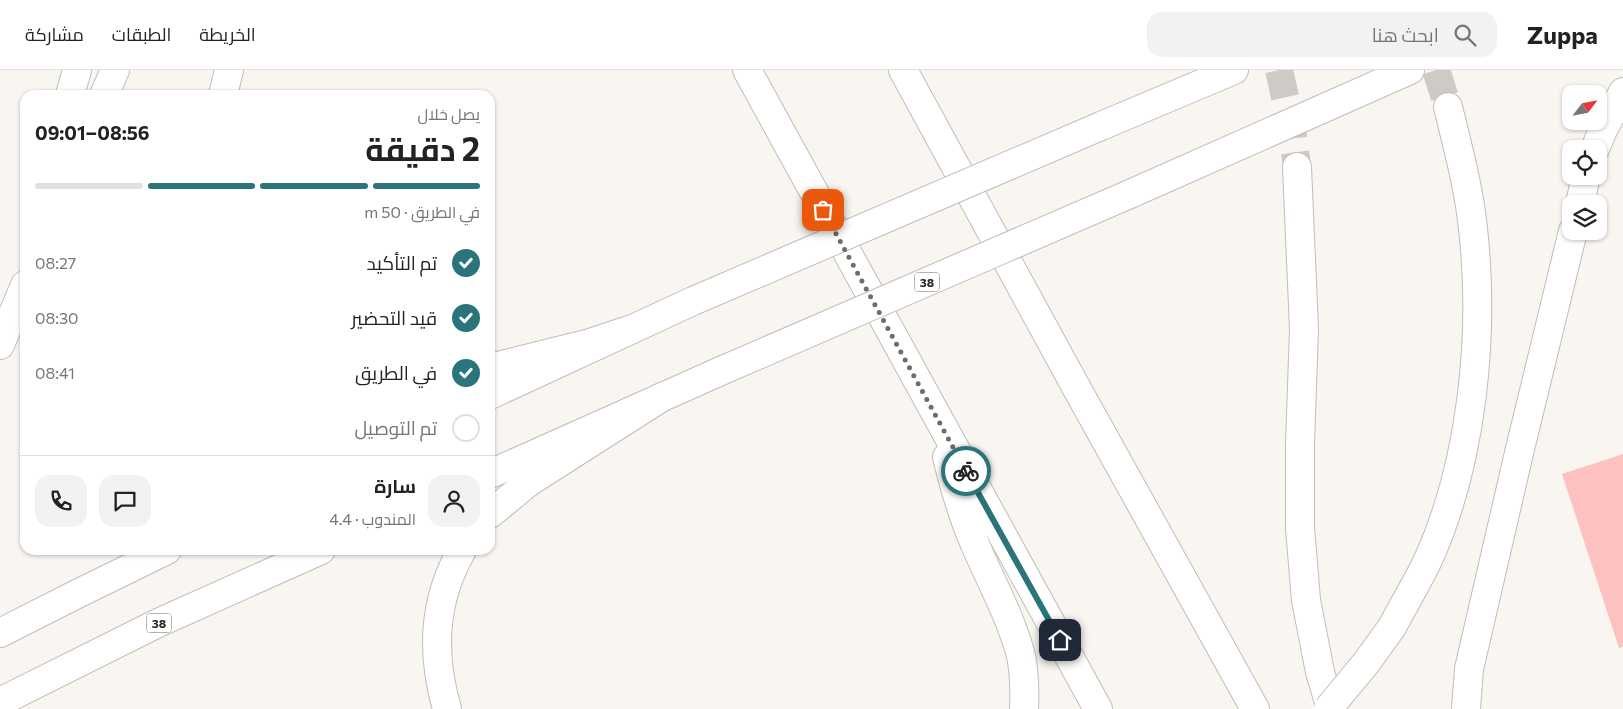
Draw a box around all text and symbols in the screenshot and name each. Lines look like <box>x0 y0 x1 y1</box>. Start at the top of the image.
search box <box>1147 12 1497 57</box>
text: Zuppa <box>1527 20 1598 49</box>
icon: search <box>1451 21 1479 49</box>
text: مشاركة <box>25 23 84 45</box>
text: الطبقات <box>112 23 171 45</box>
text: الخريطة <box>199 23 256 45</box>
text: ابحث هنا <box>1372 23 1439 46</box>
north arrow <box>1562 85 1608 130</box>
map controls <box>1562 85 1607 240</box>
text: يصل خلال <box>418 104 480 123</box>
text: 08:56–09:01 <box>35 121 149 144</box>
text: 2 دقيقة <box>365 128 480 168</box>
button: locate <box>1562 140 1607 185</box>
pin <box>802 189 844 231</box>
button: layers <box>1562 195 1607 240</box>
icon: bag <box>809 196 837 224</box>
text: في الطريق · 50 m <box>364 202 480 221</box>
icon: check <box>452 249 480 277</box>
text: تم التأكيد <box>367 251 437 274</box>
text: 08:27 <box>35 253 76 272</box>
road number: 38 <box>914 272 940 292</box>
icon: check <box>452 304 480 332</box>
text: قيد التحضير <box>351 306 437 329</box>
text: 08:30 <box>35 308 79 327</box>
icon: check <box>452 359 480 387</box>
text: في الطريق <box>355 361 437 384</box>
text: 08:41 <box>35 363 75 382</box>
text: تم التوصيل <box>354 416 437 439</box>
courier <box>941 446 991 496</box>
icon: bike <box>952 457 980 485</box>
text: سارة <box>374 474 416 497</box>
button: phone <box>35 475 87 527</box>
button: chat <box>99 475 151 527</box>
button: person <box>428 475 480 527</box>
text: المندوب · 4.4 <box>329 509 416 528</box>
road number: 38 <box>146 614 172 632</box>
pin <box>1039 619 1081 661</box>
icon: home <box>1046 626 1074 654</box>

